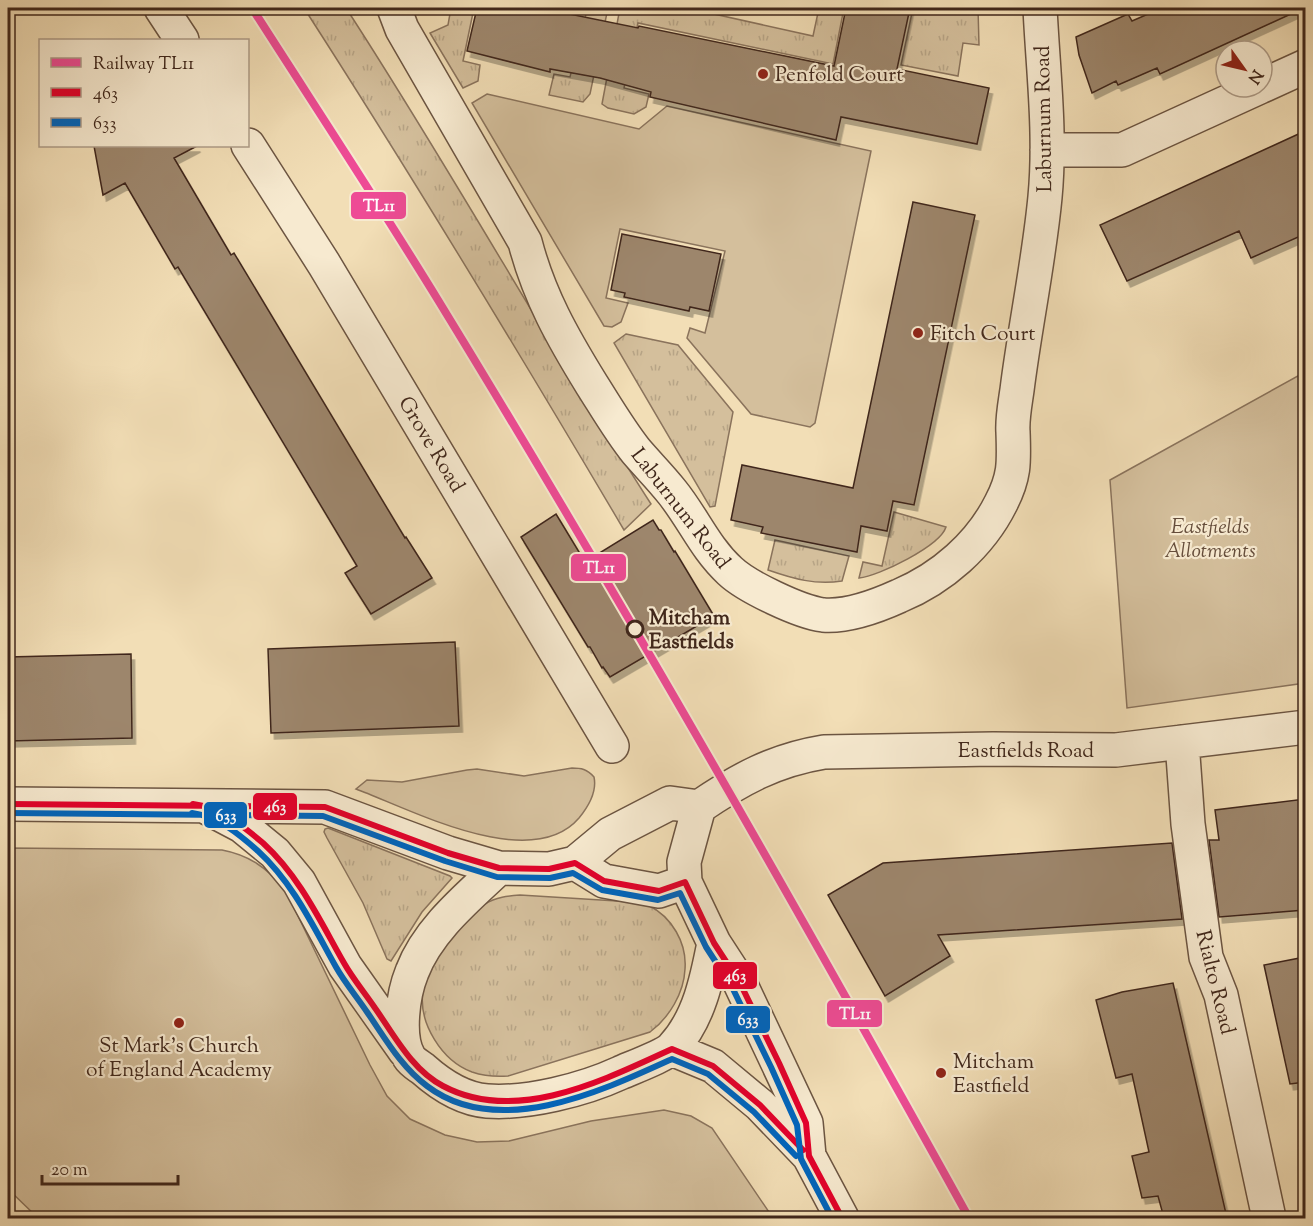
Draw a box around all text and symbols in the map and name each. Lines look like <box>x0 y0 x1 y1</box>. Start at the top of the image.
legend <box>39 39 249 147</box>
north arrow <box>1214 39 1274 99</box>
street label: Laburnum Road <box>1029 45 1061 193</box>
text: Railway TL11 <box>93 52 194 78</box>
place label: Penfold Court <box>775 61 903 91</box>
text: N <box>1241 64 1267 88</box>
marker: Penfold Court <box>756 67 770 81</box>
text: 463 <box>93 82 118 108</box>
text: 633 <box>93 112 117 138</box>
line badge: TL11 <box>350 191 407 220</box>
text: TL11 <box>363 196 395 219</box>
place label: Fitch Court <box>930 320 1036 350</box>
marker: Fitch Court <box>911 326 925 340</box>
street label: Grove Road <box>390 391 471 499</box>
street label: Laburnum Road <box>622 442 737 576</box>
park label: Eastfields Allotments <box>1164 513 1256 567</box>
line badge: TL11 <box>570 553 627 582</box>
text: TL11 <box>583 558 615 581</box>
place label: Mitcham Eastfields <box>649 604 734 658</box>
marker: Mitcham Eastfields <box>626 620 644 638</box>
street label: Eastfields Road <box>958 737 1094 767</box>
line badge: 463 <box>252 792 298 821</box>
text: 463 <box>263 797 287 820</box>
line badge: 633 <box>203 801 248 829</box>
text: 633 <box>216 806 237 829</box>
street label: Rialto Road <box>1187 927 1242 1038</box>
line badge: 463 <box>712 961 758 990</box>
text: 463 <box>723 966 747 989</box>
line badge: TL11 <box>826 999 883 1028</box>
text: TL11 <box>839 1004 871 1027</box>
line badge: 633 <box>725 1005 771 1034</box>
text: 633 <box>738 1010 759 1033</box>
marker: St Mark's Church of England Academy <box>172 1016 186 1030</box>
place label: St Mark's Church of England Academy <box>86 1032 273 1086</box>
place label: Mitcham Eastfield <box>953 1048 1034 1102</box>
marker: Mitcham Eastfield <box>934 1066 948 1080</box>
scale bar <box>42 1148 178 1186</box>
text: 20 m <box>51 1158 88 1184</box>

